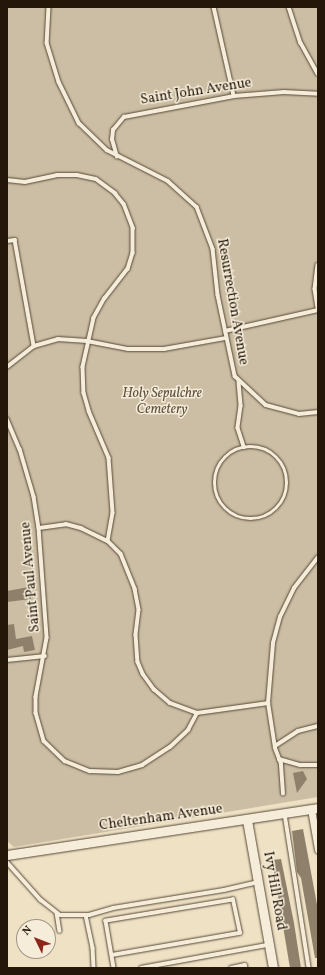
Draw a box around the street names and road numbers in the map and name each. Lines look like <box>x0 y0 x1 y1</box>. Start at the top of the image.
street label: Saint John Avenue <box>139 75 253 109</box>
street label: Resurrection Avenue <box>213 238 251 366</box>
street label: Saint Paul Avenue <box>18 521 44 633</box>
street label: Cheltenham Avenue <box>98 801 224 835</box>
street label: Ivy Hill Road <box>259 850 289 932</box>

